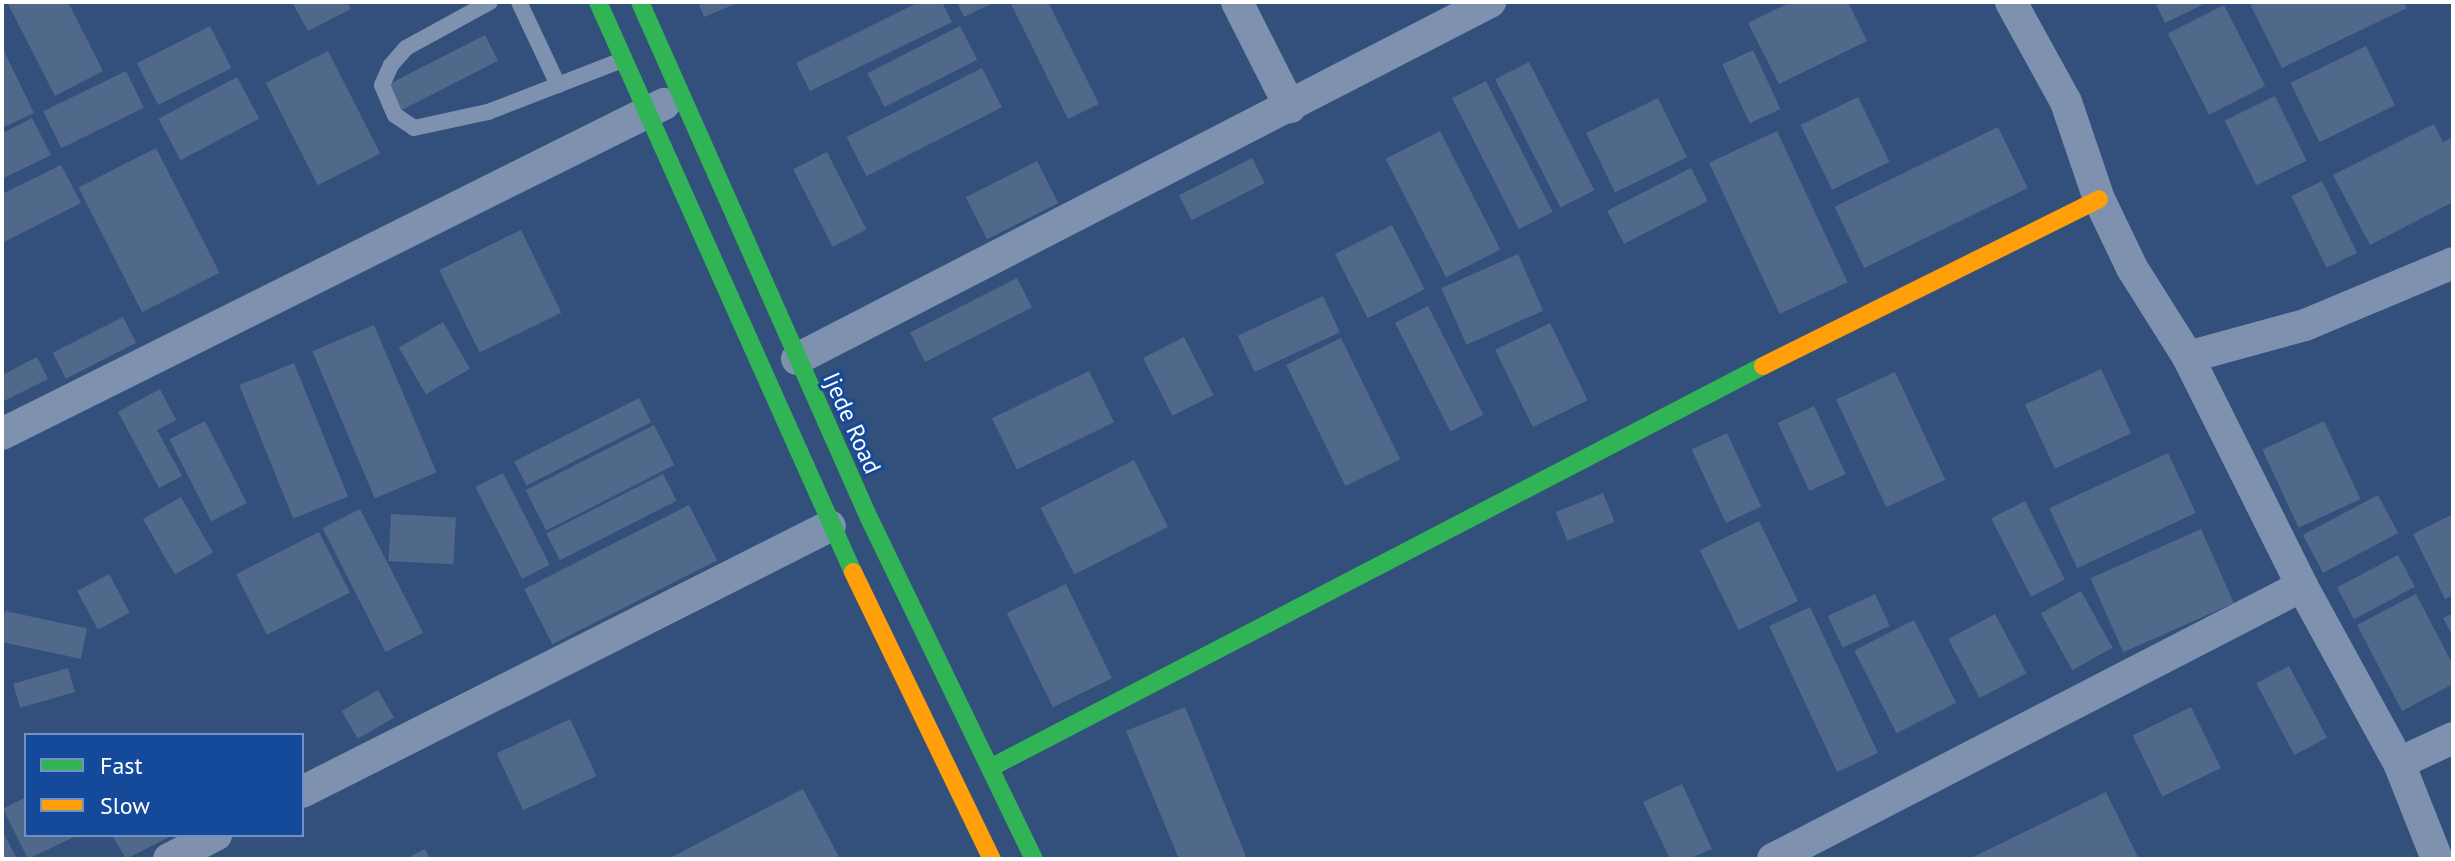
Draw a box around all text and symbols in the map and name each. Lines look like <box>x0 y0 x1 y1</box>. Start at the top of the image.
street label: Ijede Road <box>817 368 887 478</box>
legend <box>24 733 304 837</box>
text: Fast <box>100 750 143 781</box>
text: Slow <box>100 790 150 821</box>

